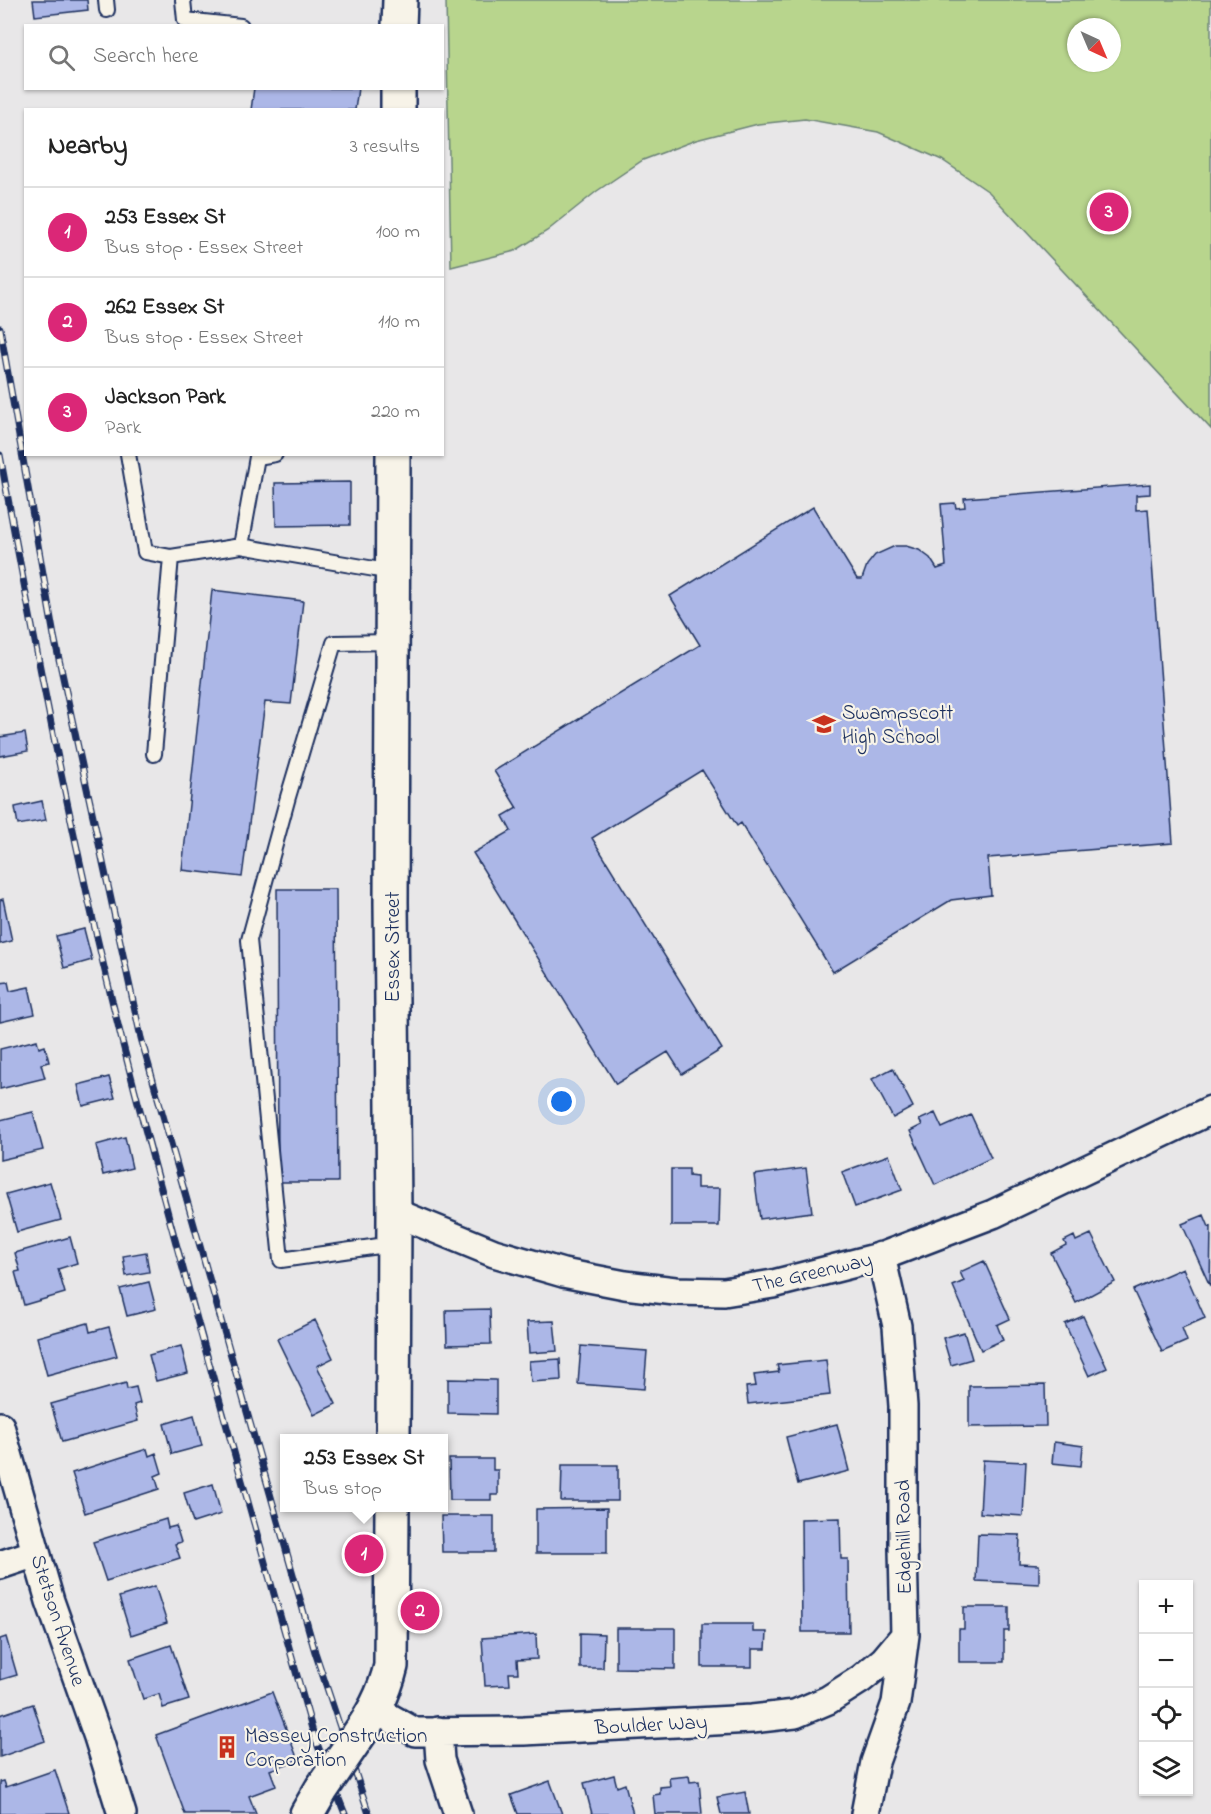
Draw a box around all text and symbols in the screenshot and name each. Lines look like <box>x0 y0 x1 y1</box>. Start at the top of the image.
north arrow <box>1067 18 1121 72</box>
search box <box>24 24 444 90</box>
icon: search <box>45 41 78 74</box>
text: Search here <box>93 41 198 73</box>
text: Nearby <box>48 128 127 166</box>
text: 3 results <box>350 133 420 162</box>
pin: 3 <box>1090 190 1128 234</box>
text: 253 Essex St <box>105 202 226 234</box>
text: 1 <box>64 218 71 247</box>
text: 100 m <box>376 218 420 247</box>
text: Bus stop · Essex Street <box>105 234 303 263</box>
text: 262 Essex St <box>105 292 225 324</box>
text: 2 <box>63 308 72 337</box>
text: 110 m <box>378 308 420 337</box>
text: Bus stop · Essex Street <box>105 324 303 353</box>
text: Jackson Park <box>105 382 226 414</box>
text: 3 <box>63 398 72 427</box>
text: 220 m <box>371 398 420 427</box>
text: Park <box>105 414 141 443</box>
place label: Swampscott High School <box>842 699 953 755</box>
school or university icon: Swampscott High School <box>811 711 837 737</box>
street label: Essex Street <box>379 891 409 1003</box>
your location <box>547 1087 576 1116</box>
street label: The Greenway <box>749 1246 876 1304</box>
popup <box>280 1434 448 1512</box>
text: 253 Essex St <box>304 1443 424 1475</box>
text: Bus stop <box>304 1475 382 1504</box>
street label: Edgehill Road <box>889 1479 923 1595</box>
pin: 1 <box>344 1532 384 1576</box>
street label: Stetson Avenue <box>22 1551 93 1691</box>
map controls <box>1139 1580 1193 1796</box>
button: + <box>1139 1580 1193 1634</box>
pin: 2 <box>400 1588 440 1634</box>
button: − <box>1139 1634 1193 1688</box>
button: locate <box>1139 1688 1193 1742</box>
street label: Boulder Way <box>593 1708 708 1746</box>
place label: Massey Construction Corporation <box>245 1722 427 1776</box>
building icon: Massey Construction Corporation <box>214 1734 240 1760</box>
button: layers <box>1139 1742 1193 1796</box>

